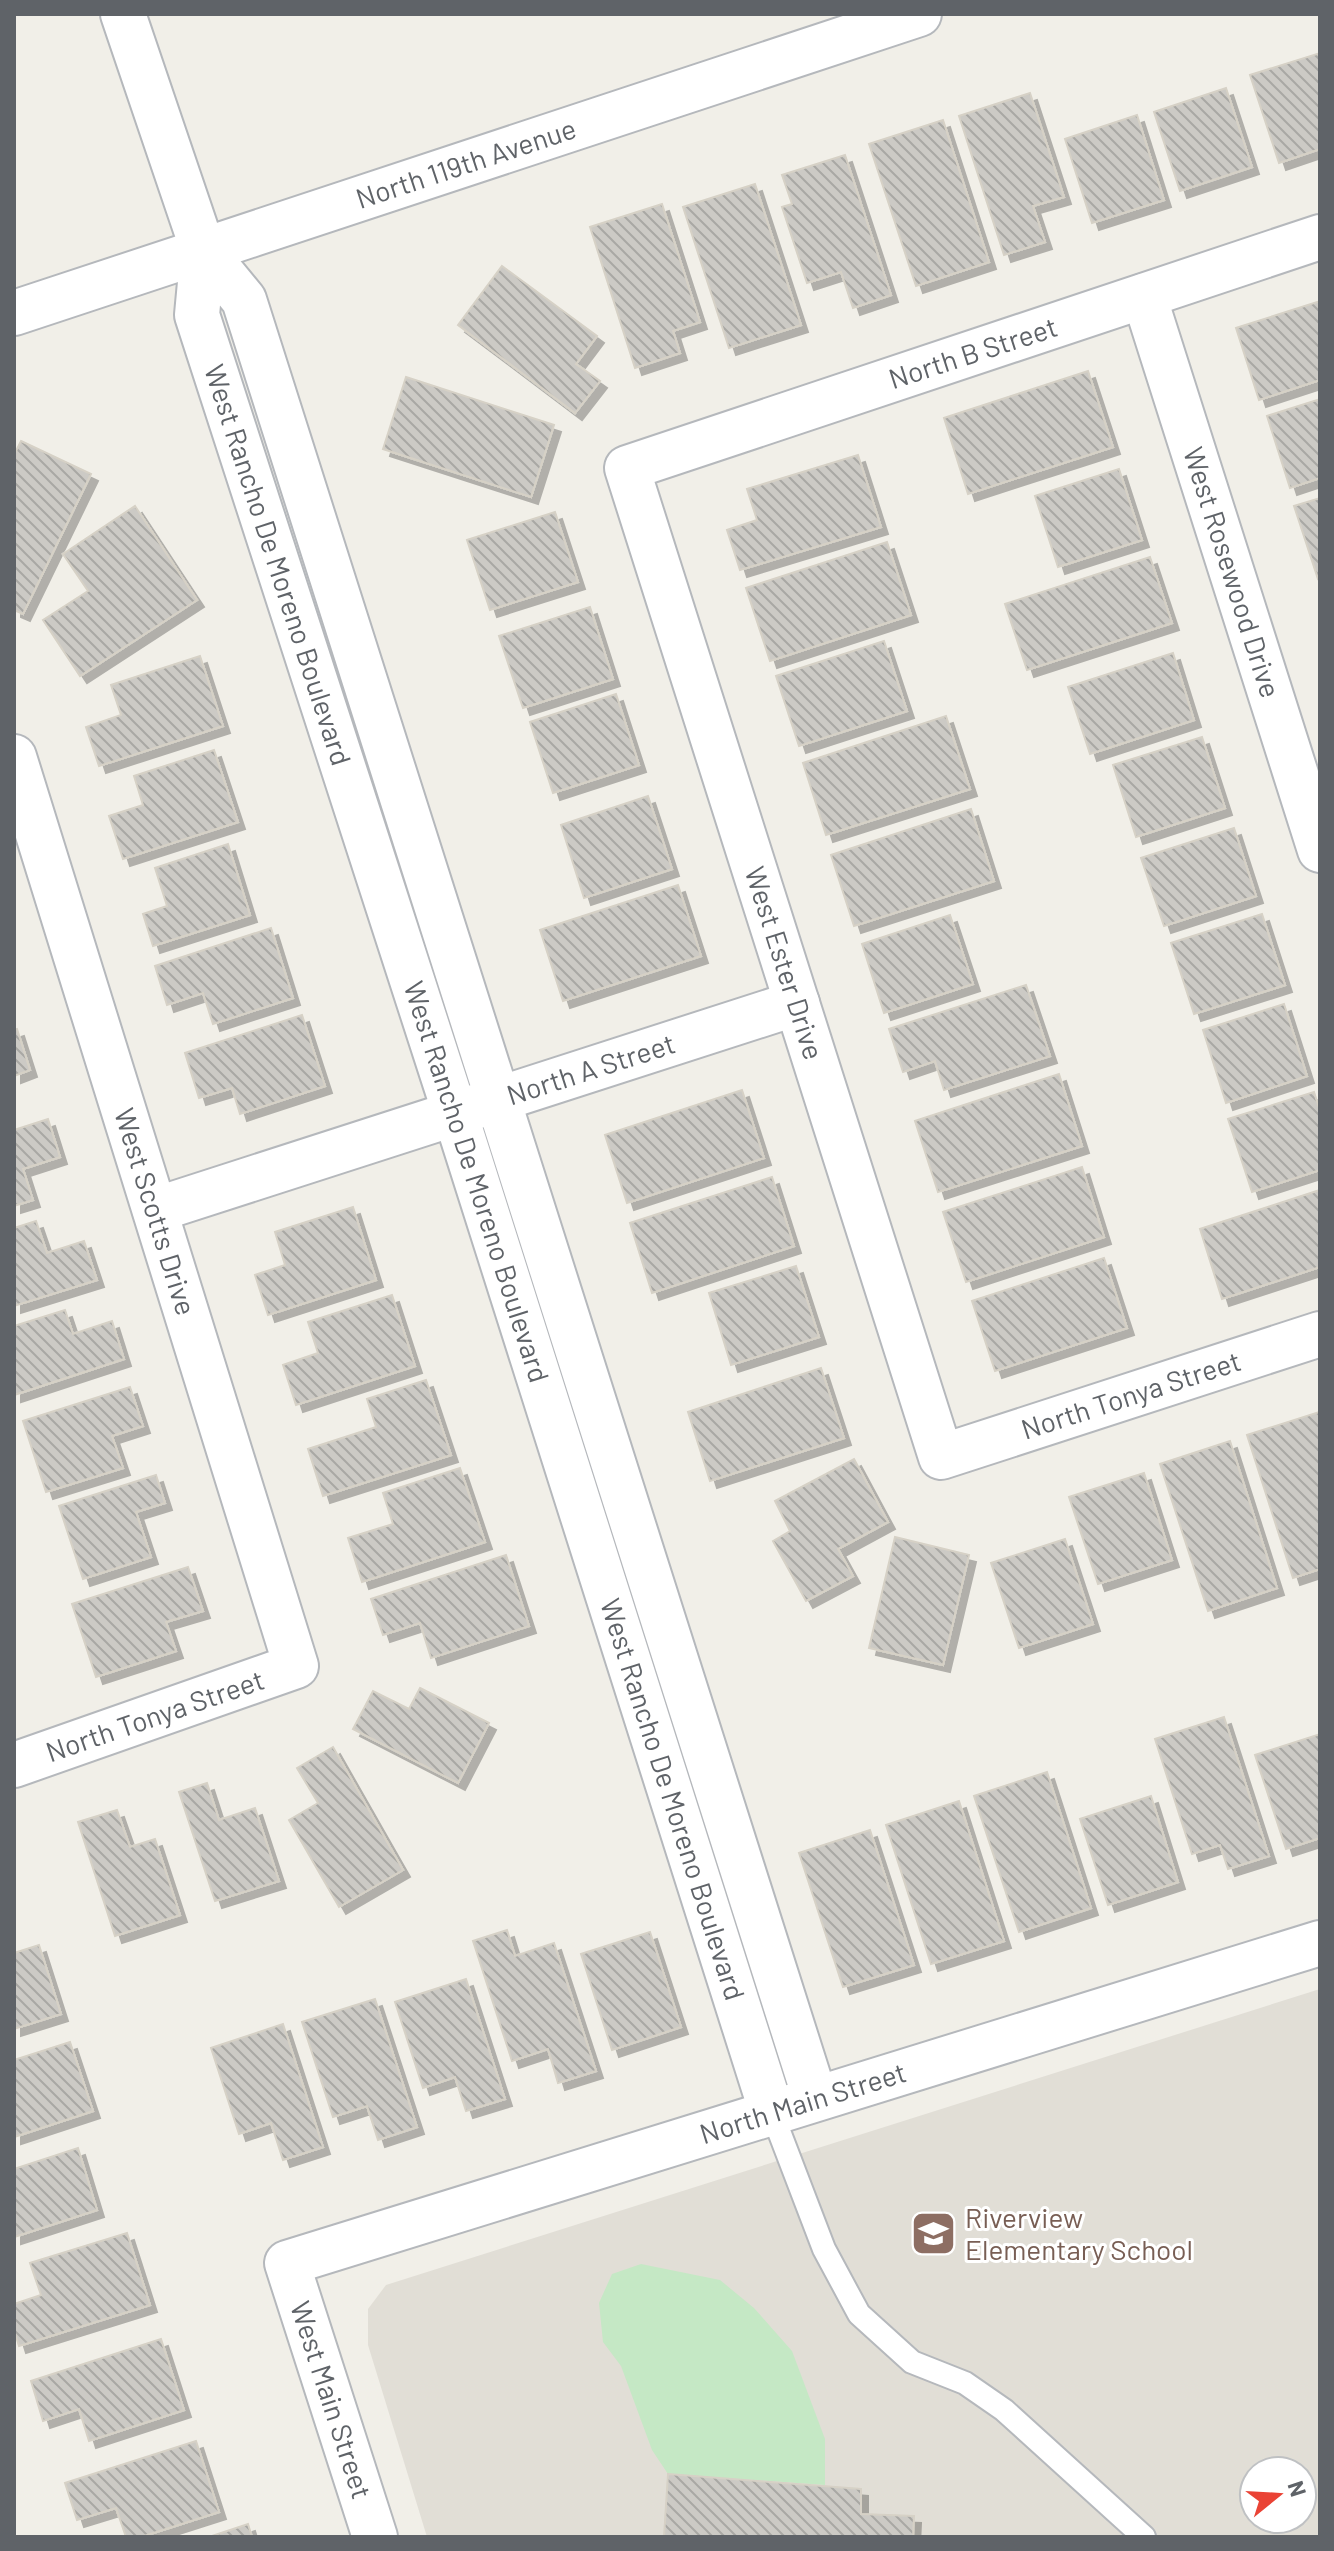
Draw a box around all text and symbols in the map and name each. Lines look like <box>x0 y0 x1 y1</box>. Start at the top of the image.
street label: North 119th Avenue <box>351 111 580 215</box>
street label: North B Street <box>884 309 1061 395</box>
street label: West Rancho De Moreno Boulevard <box>198 360 359 769</box>
street label: West Rosewood Drive <box>1177 443 1288 702</box>
street label: West Ester Drive <box>739 862 832 1064</box>
street label: West Rancho De Moreno Boulevard <box>397 977 557 1386</box>
street label: North A Street <box>502 1025 679 1112</box>
street label: West Scotts Drive <box>108 1104 204 1319</box>
street label: North Tonya Street <box>1017 1343 1245 1446</box>
street label: West Rancho De Moreno Boulevard <box>594 1594 753 2004</box>
street label: North Tonya Street <box>41 1662 268 1768</box>
street label: North Main Street <box>695 2054 910 2150</box>
place label: Riverview Elementary School <box>965 2200 1193 2266</box>
school or university icon: Riverview Elementary School <box>910 2210 958 2258</box>
street label: West Main Street <box>284 2297 380 2503</box>
north arrow <box>1238 2455 1318 2535</box>
text: N <box>1283 2478 1313 2499</box>

